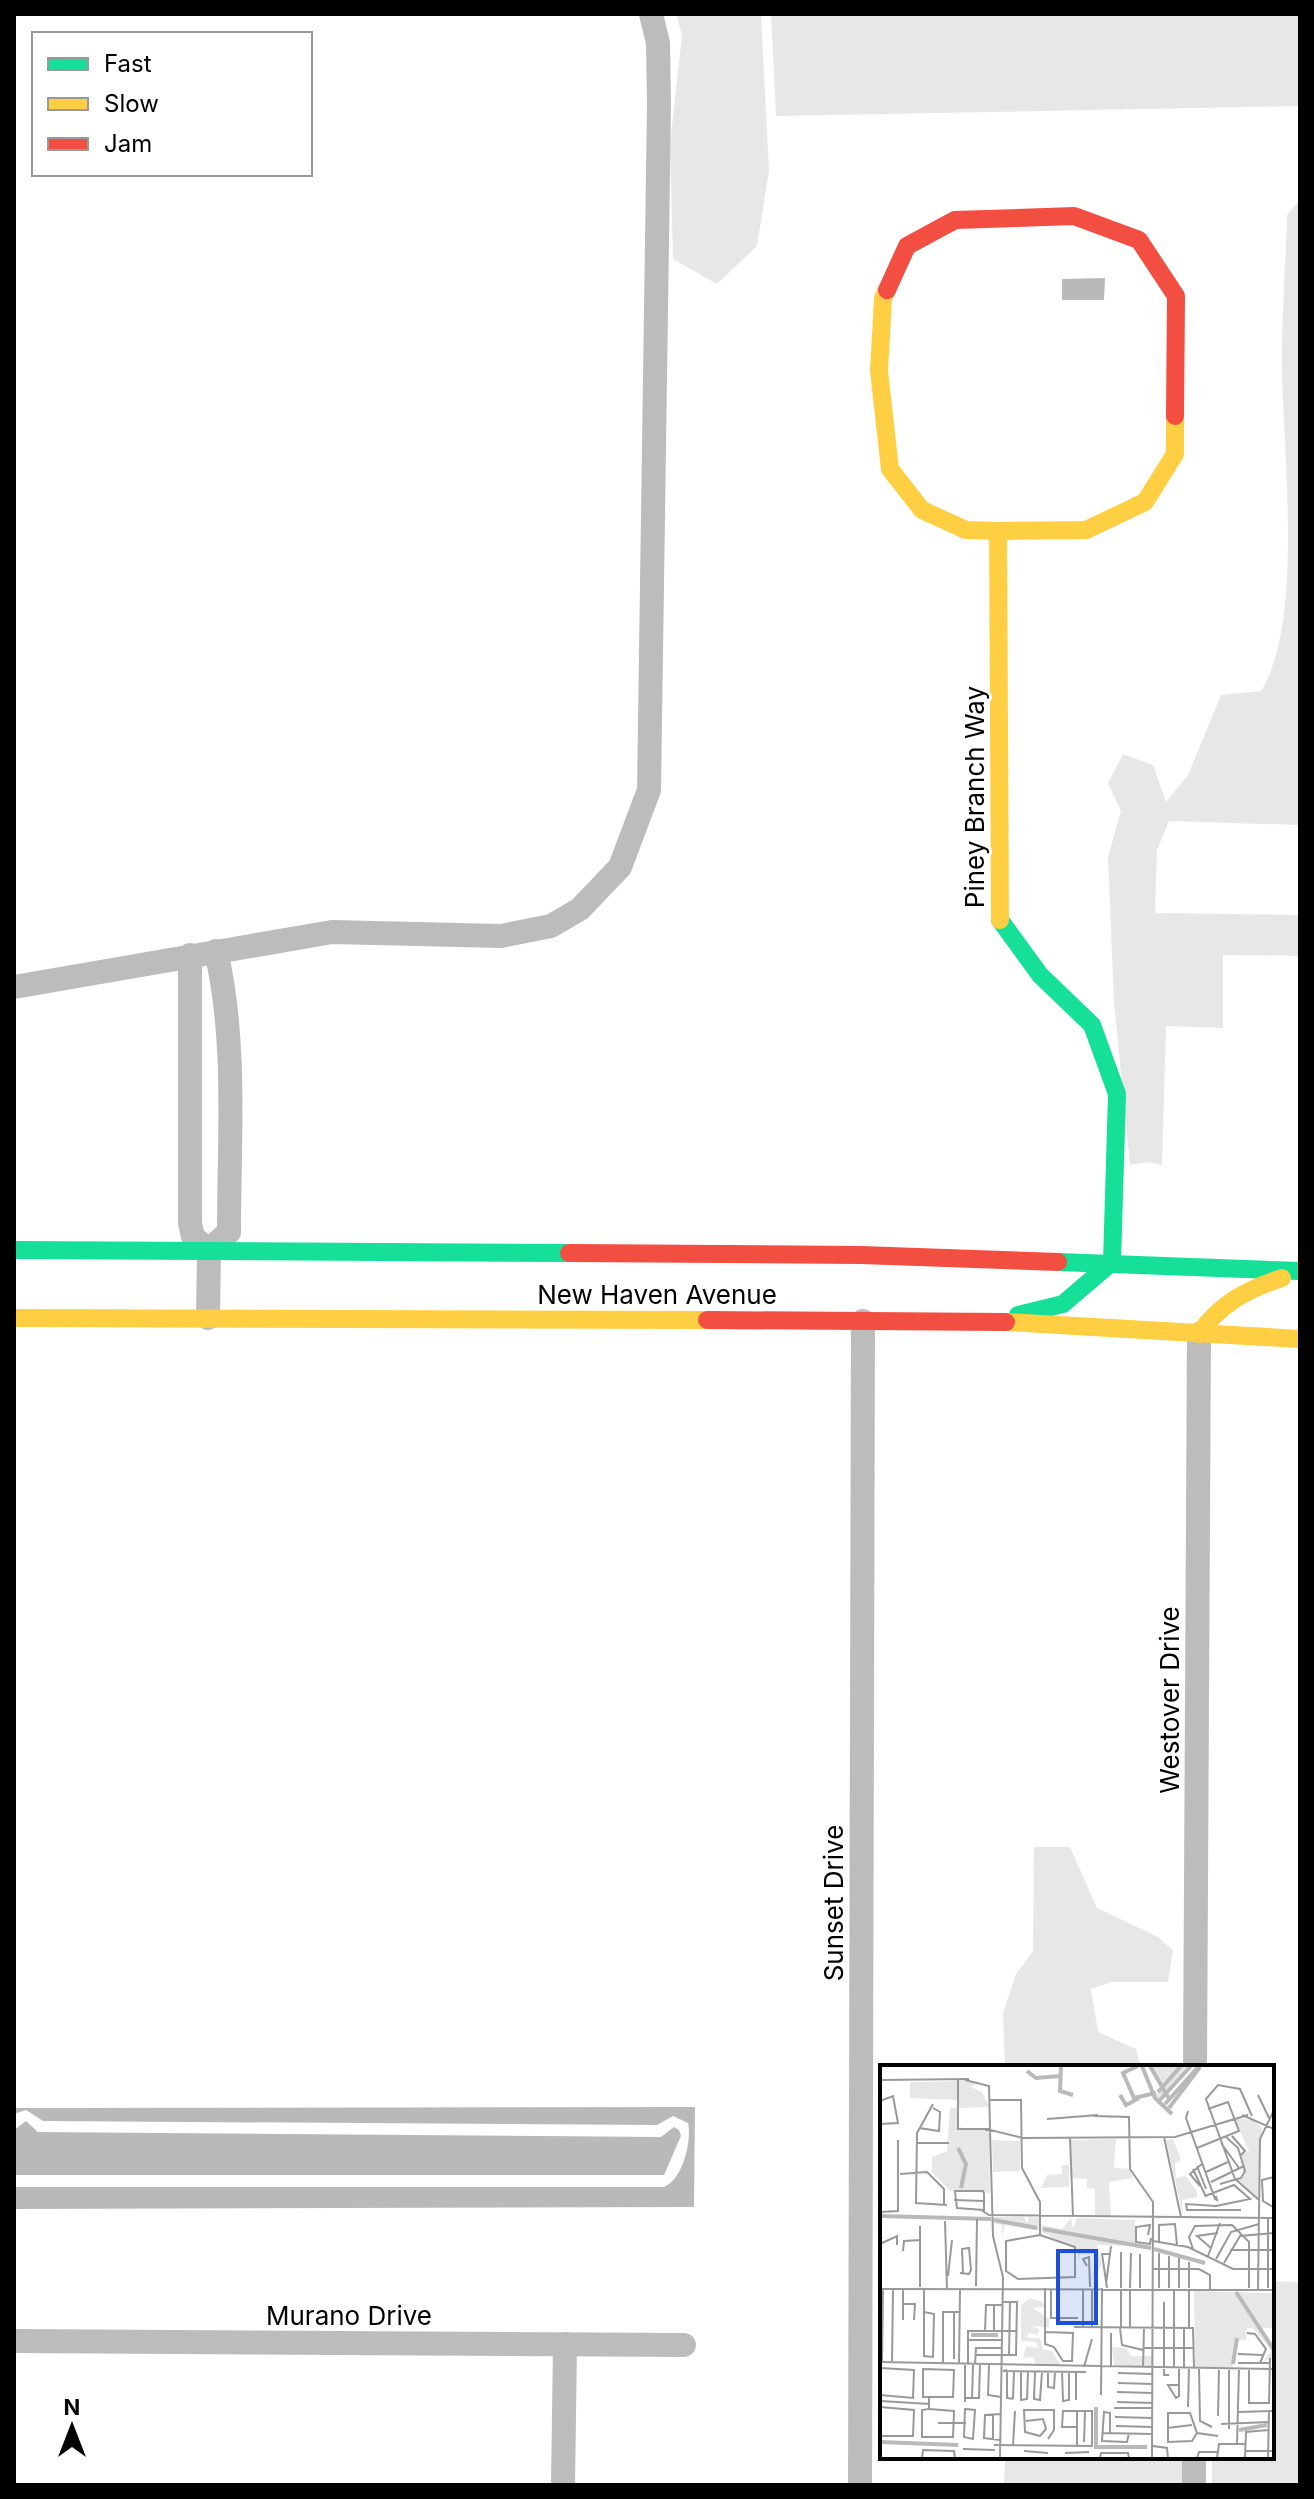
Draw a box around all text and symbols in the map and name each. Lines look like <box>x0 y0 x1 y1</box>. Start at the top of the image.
legend <box>32 32 312 176</box>
text: Fast <box>104 49 152 78</box>
text: Slow <box>104 89 159 118</box>
text: Jam <box>104 129 152 158</box>
street label: Piney Branch Way <box>959 686 990 908</box>
street label: New Haven Avenue <box>537 1279 777 1310</box>
street label: Westover Drive <box>1154 1606 1185 1794</box>
street label: Sunset Drive <box>818 1825 849 1981</box>
inset map <box>880 2065 1274 2459</box>
street label: Murano Drive <box>266 2300 432 2331</box>
north arrow <box>32 2387 112 2467</box>
text: N <box>64 2394 80 2420</box>

